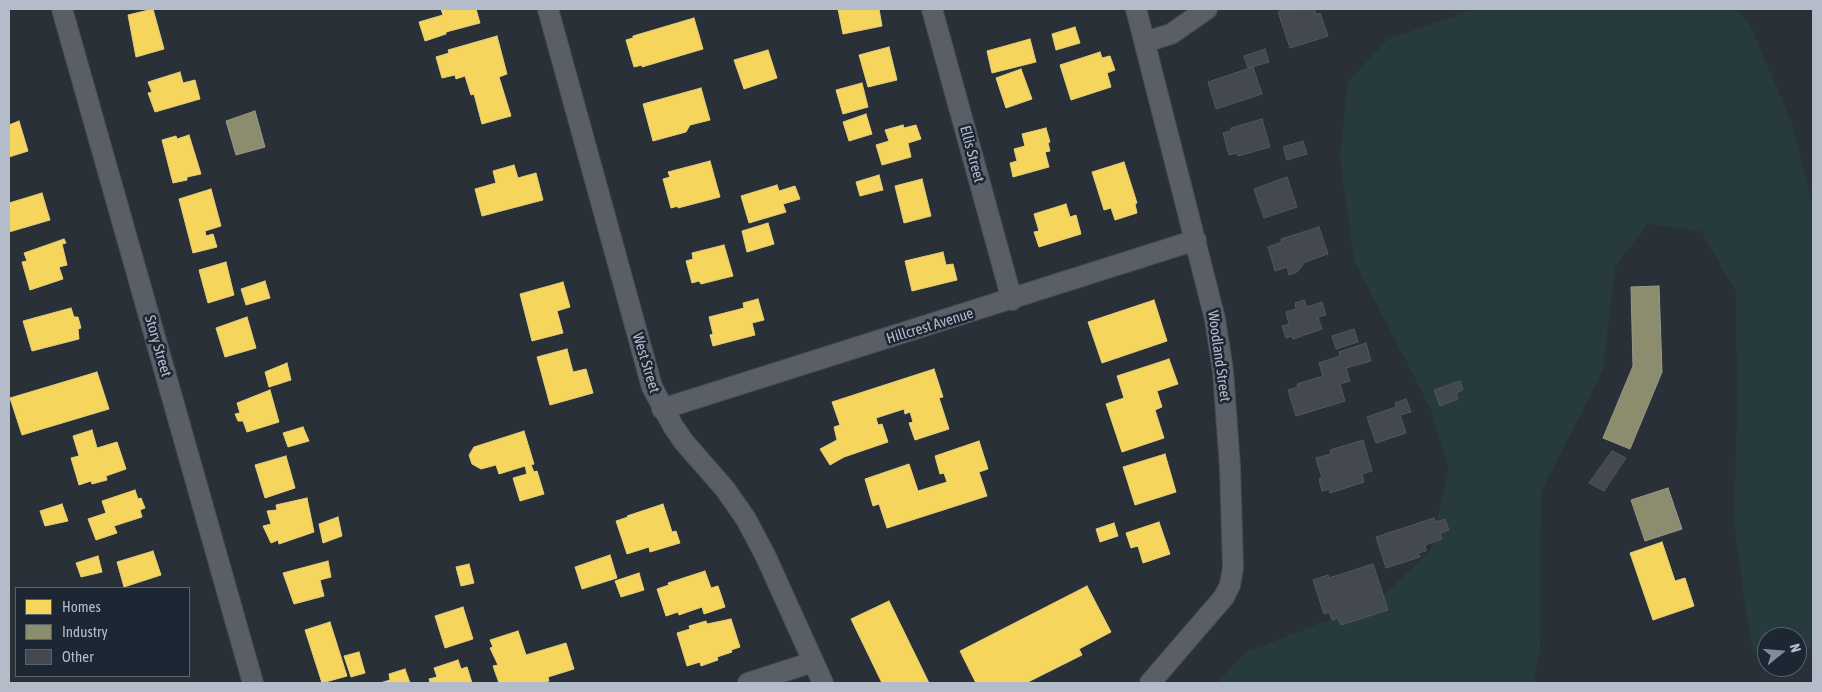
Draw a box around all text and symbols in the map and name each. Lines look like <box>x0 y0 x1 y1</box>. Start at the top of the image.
street label: Ellis Street <box>956 124 988 184</box>
street label: Hillcrest Avenue <box>884 304 976 348</box>
street label: Woodland Street <box>1204 309 1234 403</box>
street label: Story Street <box>141 313 175 379</box>
street label: West Street <box>628 331 664 395</box>
legend <box>15 587 190 677</box>
text: Homes <box>62 598 101 615</box>
text: Industry <box>62 623 108 640</box>
north arrow <box>1757 627 1807 677</box>
text: N <box>1787 642 1804 654</box>
text: Other <box>62 648 94 665</box>

